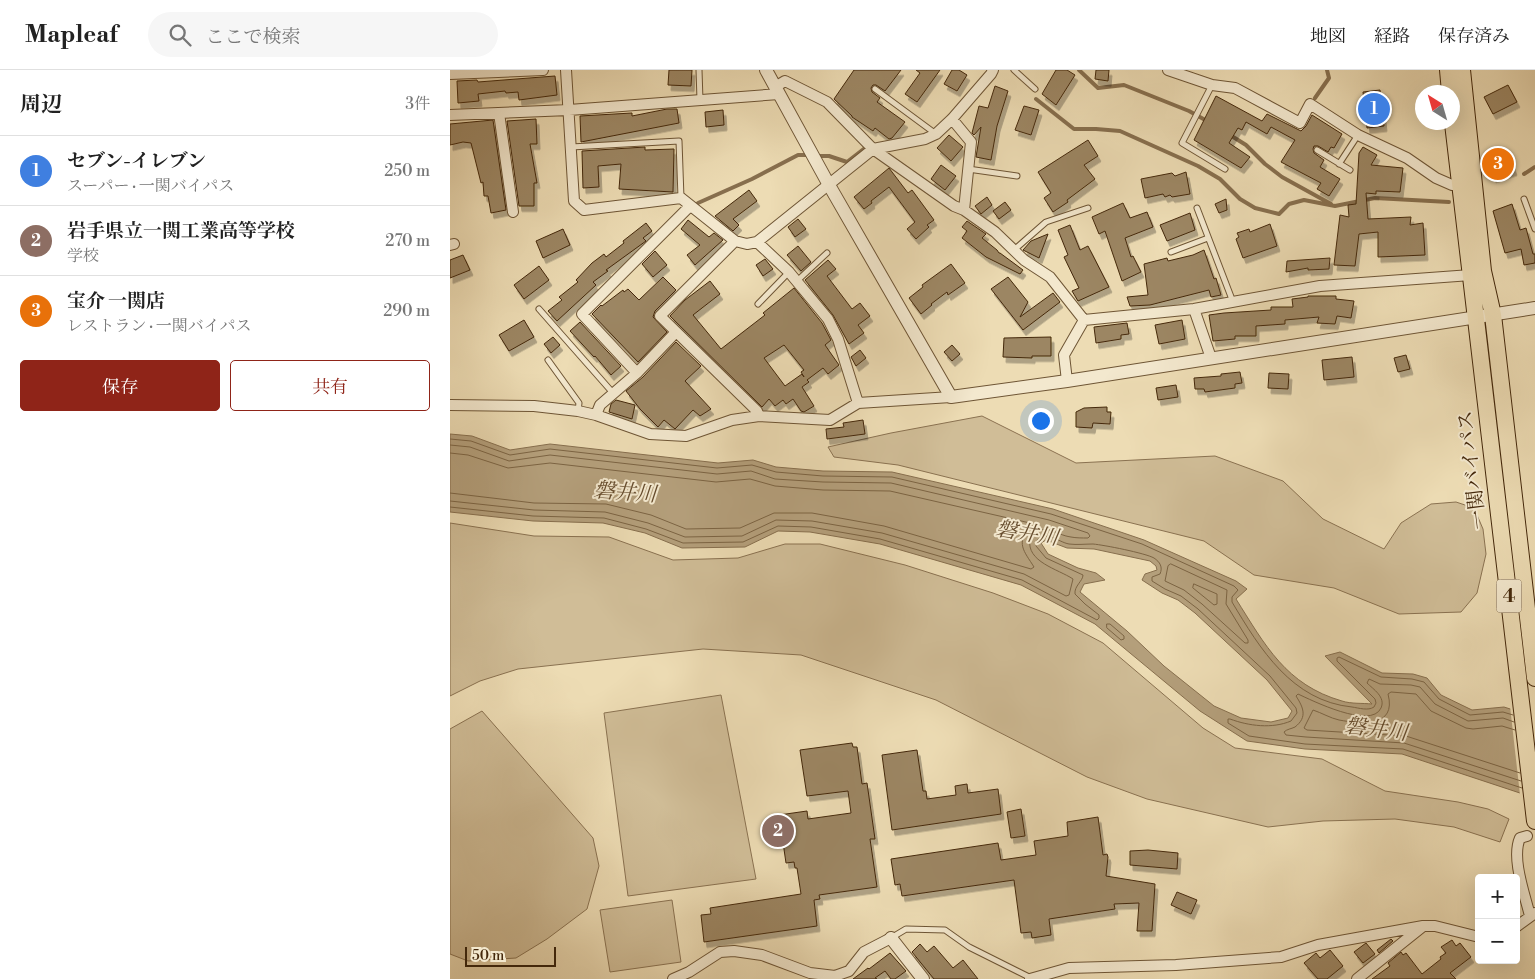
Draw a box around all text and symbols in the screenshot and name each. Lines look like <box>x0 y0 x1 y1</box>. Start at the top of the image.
search box <box>148 12 498 57</box>
text: Mapleaf <box>25 20 118 50</box>
icon: search <box>166 21 194 49</box>
text: ここで検索 <box>206 25 301 49</box>
text: 地図 <box>1310 25 1346 48</box>
text: 経路 <box>1374 25 1410 48</box>
text: 保存済み <box>1438 25 1510 48</box>
north arrow <box>1415 85 1460 130</box>
pin: 1 <box>1358 90 1390 128</box>
text: 周辺 <box>20 92 62 118</box>
text: 3件 <box>405 94 430 114</box>
pin: 3 <box>1482 145 1514 183</box>
text: セブン-イレブン <box>67 149 206 173</box>
text: 1 <box>32 161 40 181</box>
text: 250 m <box>384 161 430 181</box>
text: スーパー · 一関バイパス <box>67 176 234 196</box>
text: 岩手県立一関工業高等学校 <box>67 219 295 243</box>
text: 2 <box>31 231 41 251</box>
text: 270 m <box>385 231 430 251</box>
text: 学校 <box>67 246 99 266</box>
text: 宝介 一関店 <box>67 289 165 313</box>
text: 3 <box>31 301 41 321</box>
text: 290 m <box>383 301 430 321</box>
text: レストラン · 一関バイパス <box>67 316 251 336</box>
button: 保存 <box>20 360 220 411</box>
button: 共有 <box>230 360 430 411</box>
your location <box>1028 408 1054 434</box>
street label: 一関バイパス <box>1453 409 1493 531</box>
water label: 磐井川 <box>593 478 659 508</box>
water label: 磐井川 <box>994 516 1062 552</box>
road number: 4 <box>1496 580 1522 612</box>
water label: 磐井川 <box>1343 713 1411 747</box>
pin: 2 <box>762 812 794 850</box>
map controls <box>1475 874 1520 964</box>
button: + <box>1475 874 1520 919</box>
button: − <box>1475 919 1520 964</box>
scale bar <box>465 944 556 967</box>
text: 50 m <box>472 947 504 965</box>

